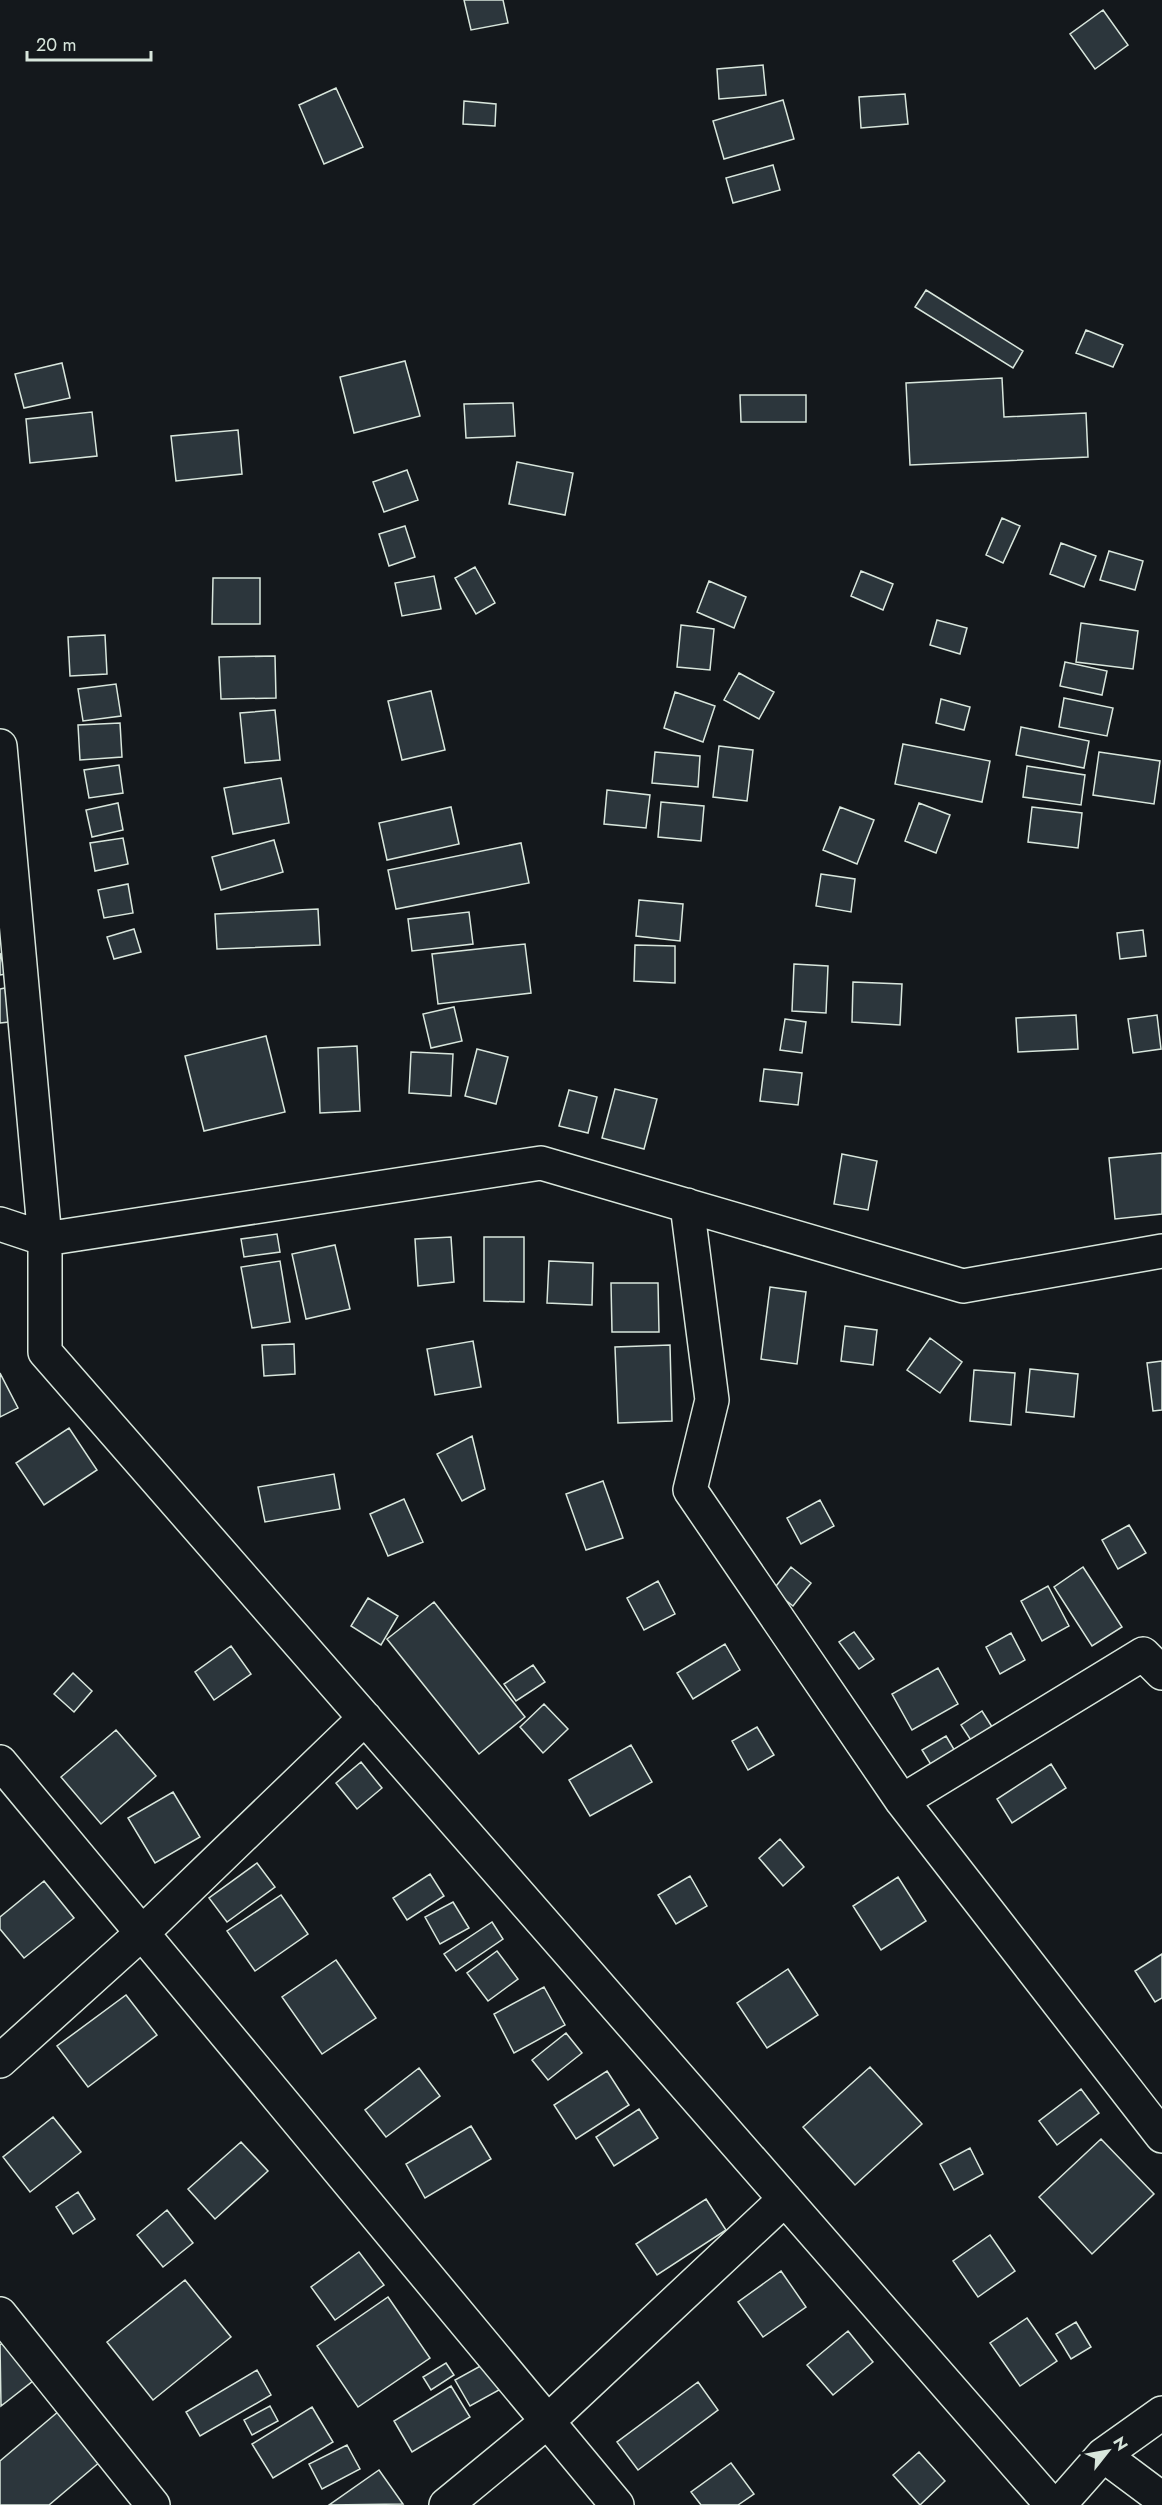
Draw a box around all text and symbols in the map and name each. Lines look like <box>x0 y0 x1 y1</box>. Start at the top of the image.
scale bar <box>27 24 152 62</box>
text: 20 m <box>36 32 76 58</box>
north arrow <box>1078 2421 1138 2481</box>
text: N <box>1107 2432 1134 2455</box>

